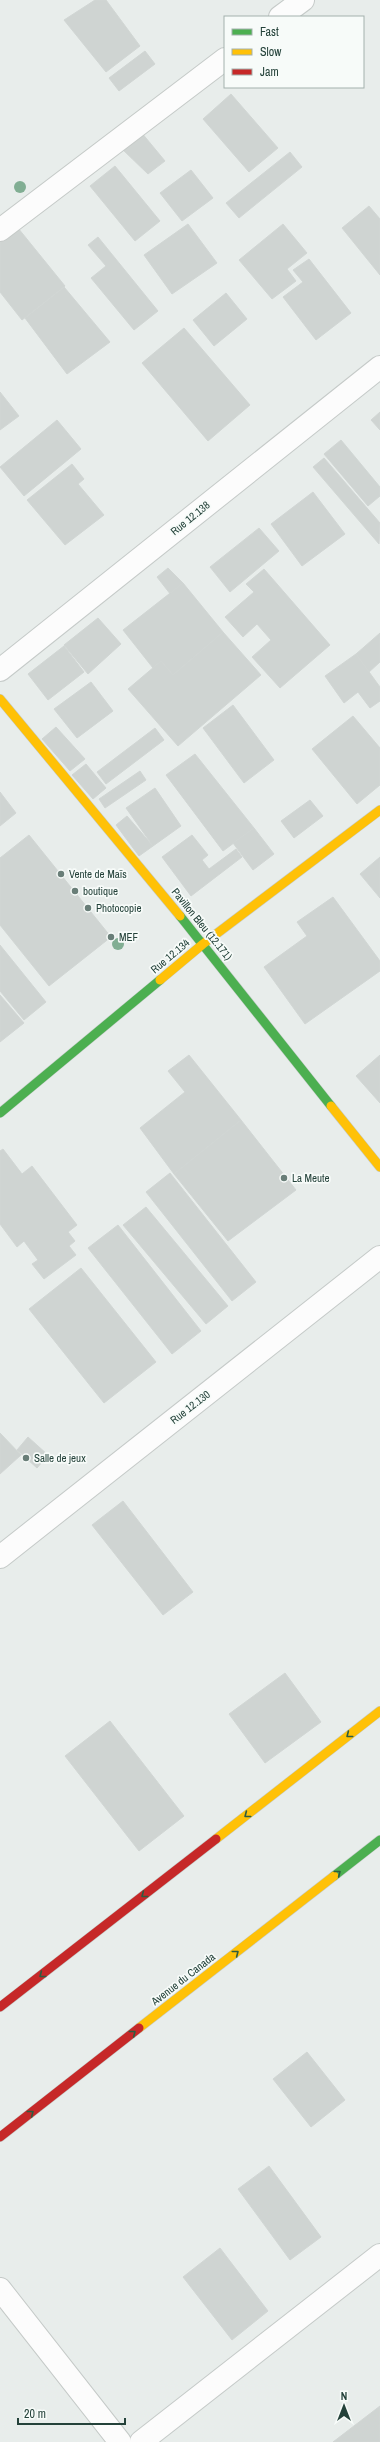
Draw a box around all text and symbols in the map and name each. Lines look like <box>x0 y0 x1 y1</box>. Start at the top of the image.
legend <box>224 16 364 88</box>
text: Fast <box>260 24 279 40</box>
text: Slow <box>260 44 282 60</box>
text: Jam <box>260 64 279 80</box>
street label: Rue 12.138 <box>167 498 213 538</box>
place label: Vente de Maïs <box>69 867 127 881</box>
marker: Vente de Maïs <box>56 869 66 879</box>
place label: boutique <box>83 884 118 898</box>
street label: Pavillon Bleu (12.171) <box>169 885 235 963</box>
marker: boutique <box>70 886 80 896</box>
place label: Photocopie <box>96 901 142 915</box>
marker: Photocopie <box>83 903 93 913</box>
place label: MEF <box>119 930 139 944</box>
marker: MEF <box>106 932 116 942</box>
street label: Rue 12.134 <box>148 936 192 976</box>
place label: La Meute <box>292 1171 330 1185</box>
marker: La Meute <box>279 1173 289 1183</box>
street label: Rue 12.130 <box>167 1387 213 1427</box>
place label: Salle de jeux <box>34 1451 86 1465</box>
marker: Salle de jeux <box>21 1453 31 1463</box>
one-way arrow <box>347 1731 354 1738</box>
one-way arrow <box>244 1811 251 1818</box>
one-way arrow <box>334 1871 341 1878</box>
one-way arrow <box>142 1890 149 1897</box>
street label: Avenue du Canada <box>148 1950 218 2009</box>
one-way arrow <box>231 1951 238 1958</box>
one-way arrow <box>39 1970 46 1977</box>
one-way arrow <box>129 2031 136 2038</box>
one-way arrow <box>26 2111 33 2118</box>
north arrow <box>324 2386 364 2426</box>
text: N <box>341 2389 347 2403</box>
scale bar <box>18 2400 125 2426</box>
text: 20 m <box>24 2406 46 2422</box>

